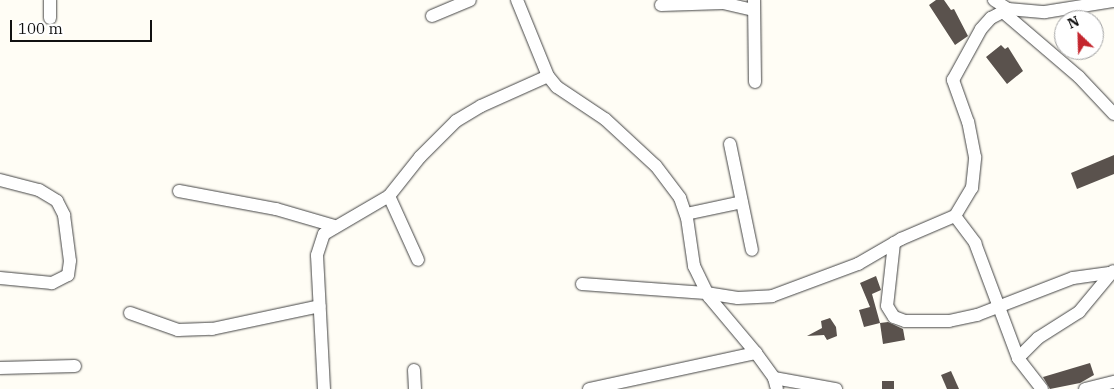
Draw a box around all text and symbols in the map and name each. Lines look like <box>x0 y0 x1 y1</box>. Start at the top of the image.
scale bar <box>12 10 155 42</box>
north arrow <box>1054 10 1104 60</box>
text: N <box>1065 12 1082 33</box>
text: 100 m <box>18 19 63 38</box>

